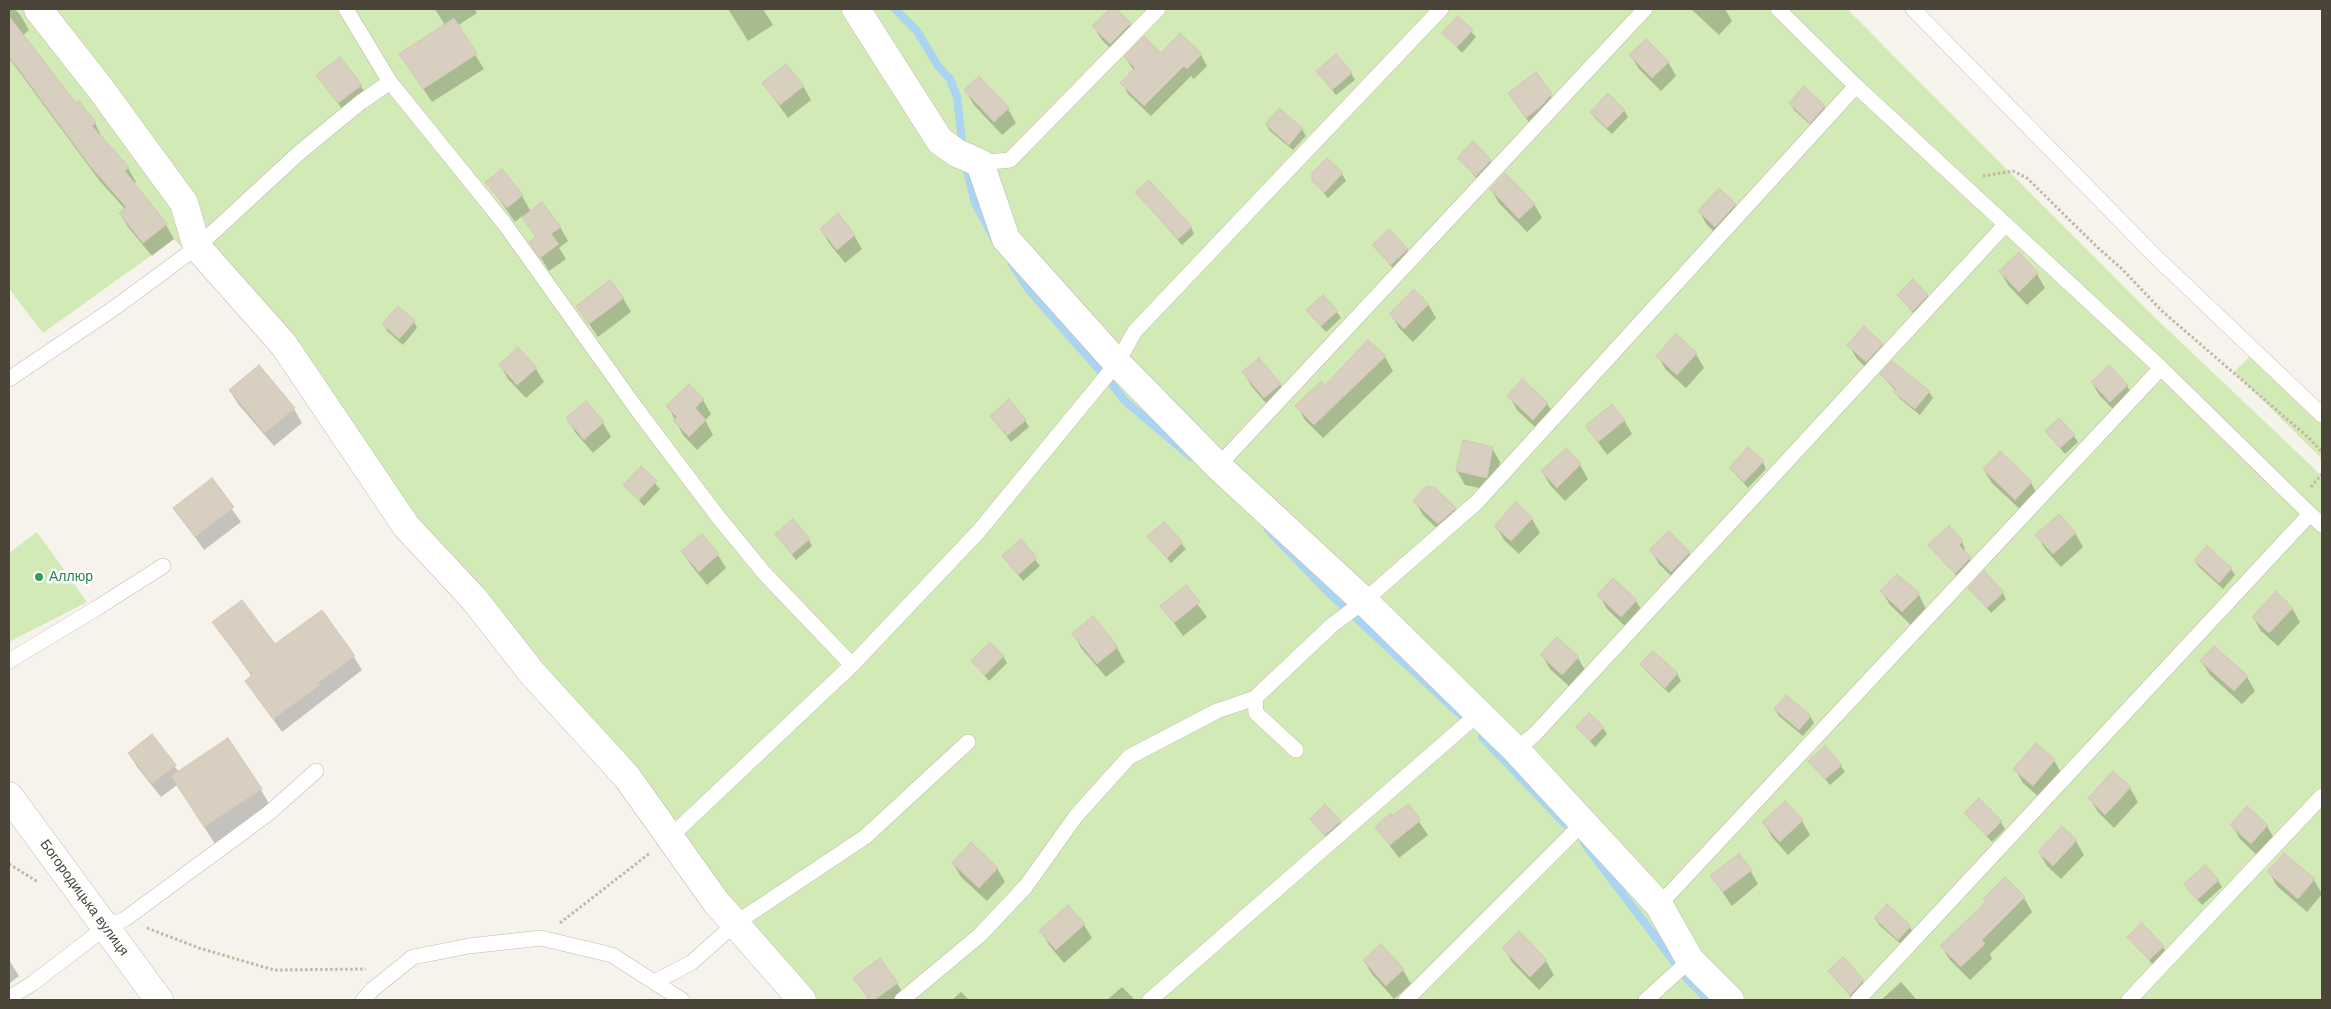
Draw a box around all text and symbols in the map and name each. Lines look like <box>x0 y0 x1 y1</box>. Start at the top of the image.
place label: Аллюр <box>49 569 93 585</box>
marker: Аллюр <box>33 571 45 583</box>
street label: Богородицька вулиця <box>36 837 132 959</box>

